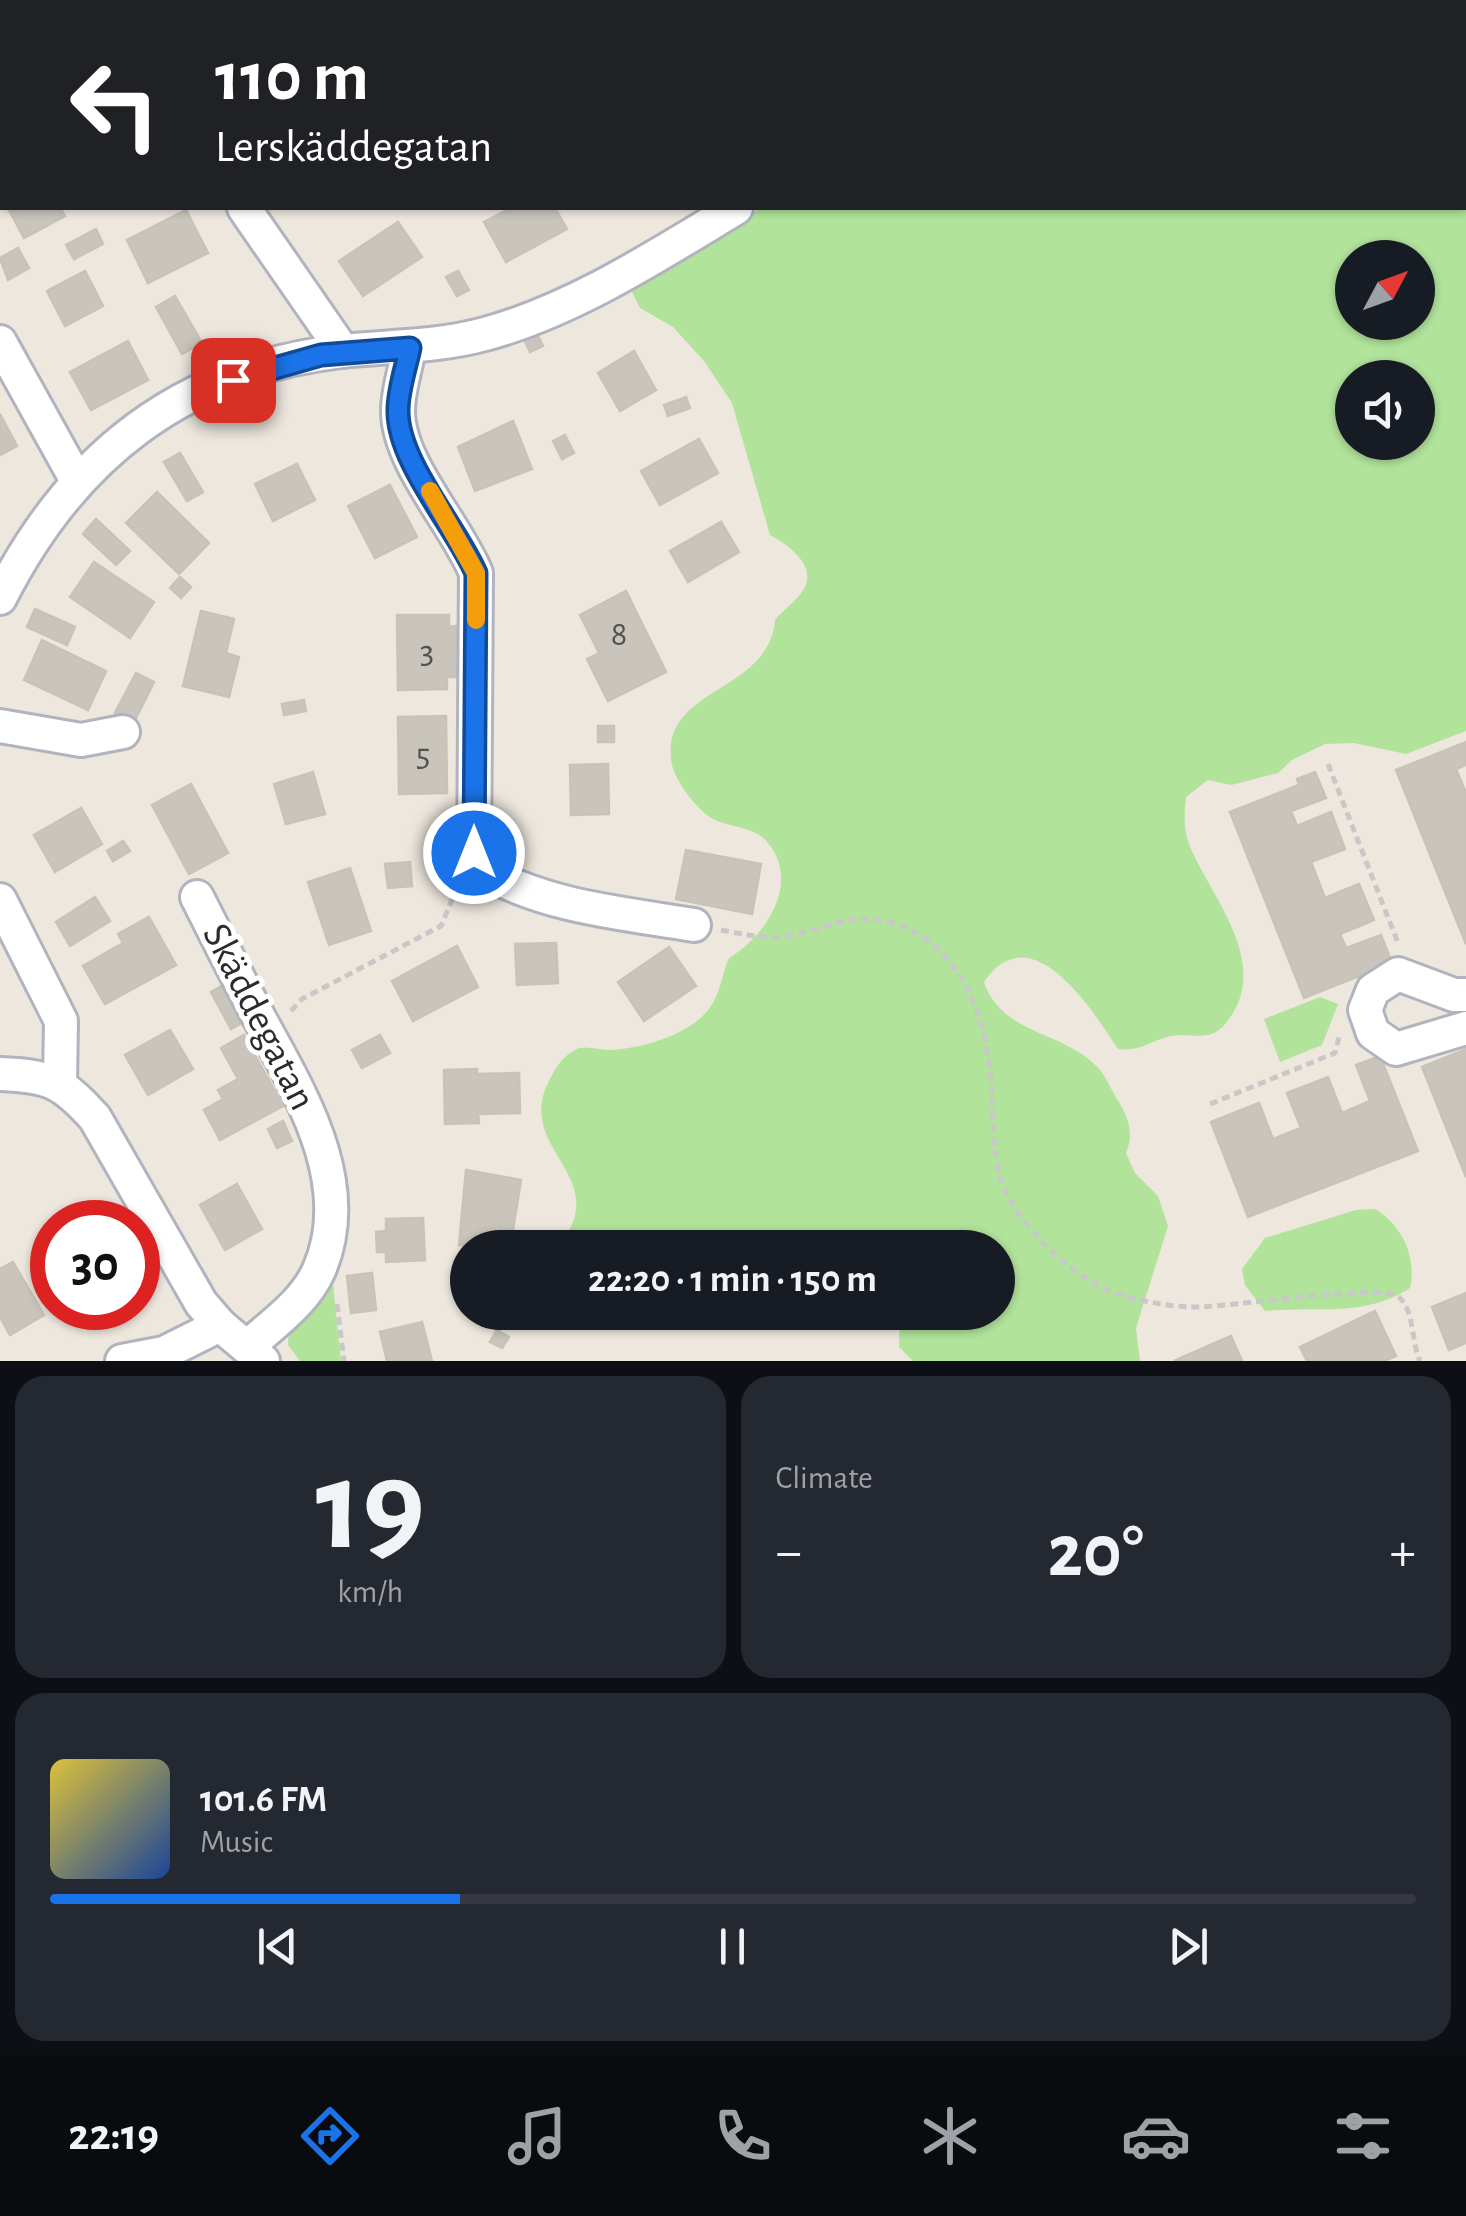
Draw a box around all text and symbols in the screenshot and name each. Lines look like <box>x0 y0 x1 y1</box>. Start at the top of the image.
icon: left <box>50 40 180 170</box>
text: 110 m <box>215 43 369 113</box>
text: Lerskäddegatan <box>215 125 492 170</box>
north arrow <box>1335 240 1435 340</box>
map controls <box>1335 240 1435 460</box>
pin <box>191 338 276 423</box>
icon: arrive <box>206 353 261 408</box>
button: sound <box>1335 360 1435 460</box>
house number: 8 <box>611 617 627 652</box>
house number: 3 <box>420 635 434 670</box>
house number: 5 <box>416 738 430 773</box>
position arrow <box>422 801 526 905</box>
street label: Skäddegatan <box>195 918 323 1116</box>
speed limit sign: 30 <box>30 1200 160 1330</box>
text: 22:20 · 1 min · 150 m <box>588 1261 877 1299</box>
text: 19 <box>315 1443 425 1573</box>
text: Climate <box>776 1462 873 1494</box>
text: 20° <box>1048 1515 1144 1590</box>
text: − <box>776 1525 802 1580</box>
text: + <box>1390 1525 1416 1580</box>
text: km/h <box>337 1576 403 1608</box>
text: 101.6 FM <box>200 1781 327 1819</box>
text: Music <box>200 1826 273 1858</box>
icon: previous <box>250 1919 305 1974</box>
icon: pause <box>705 1919 760 1974</box>
icon: next <box>1161 1919 1216 1974</box>
icon: directions <box>295 2101 365 2171</box>
icon: music <box>502 2101 572 2171</box>
icon: phone <box>708 2101 778 2171</box>
icon: climate <box>915 2101 985 2171</box>
icon: car <box>1121 2101 1191 2171</box>
icon: filters <box>1328 2101 1398 2171</box>
text: 22:19 <box>68 2113 159 2158</box>

